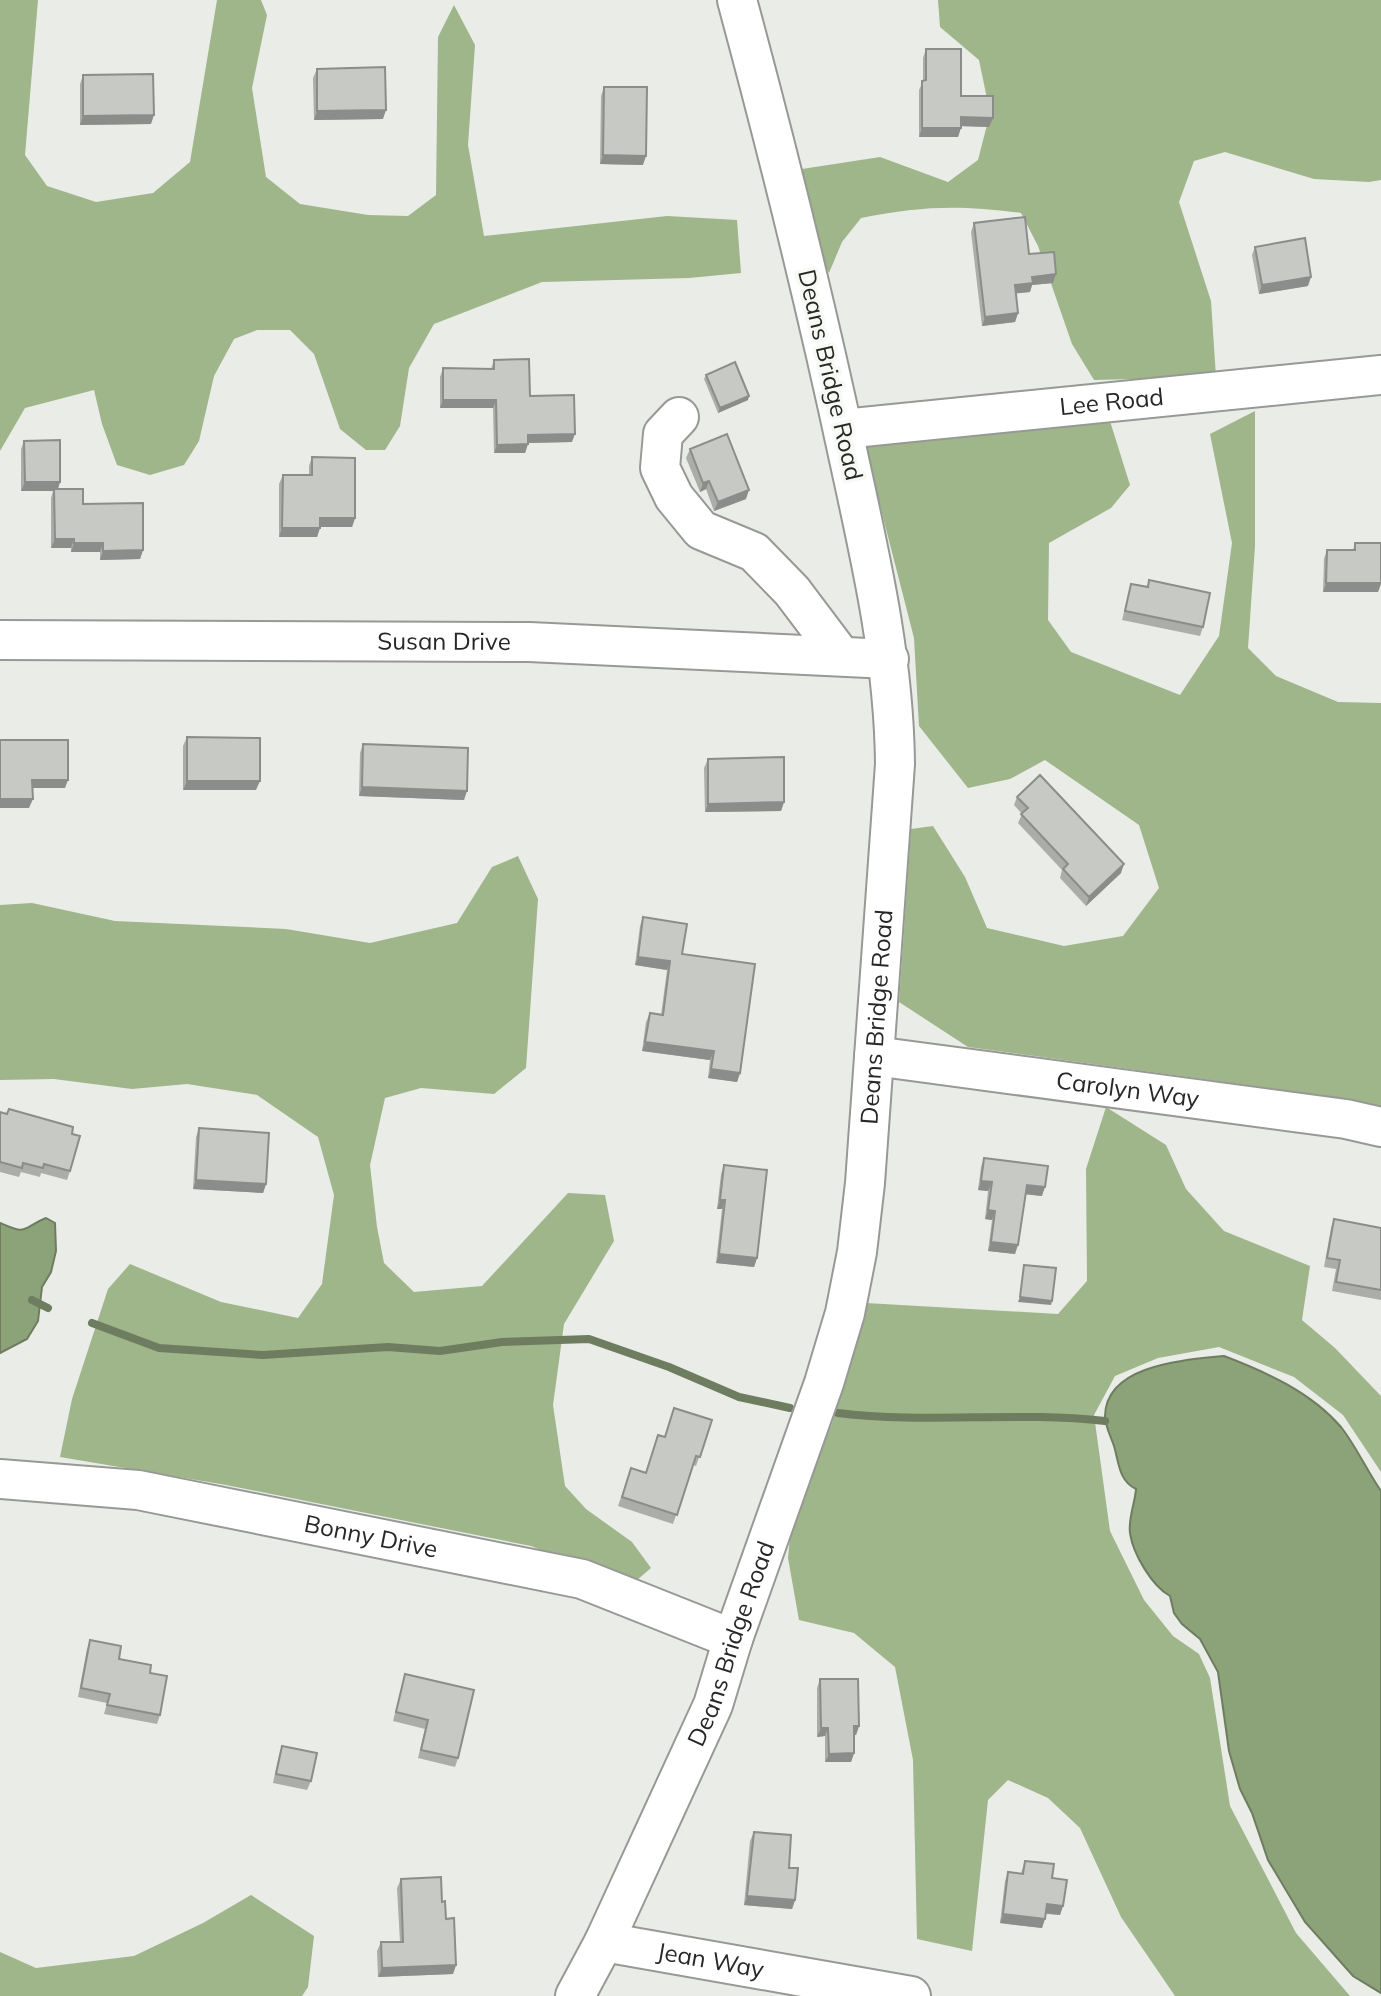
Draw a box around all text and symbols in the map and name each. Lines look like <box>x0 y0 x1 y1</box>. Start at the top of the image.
street label: Deans Bridge Road <box>792 266 870 483</box>
street label: Lee Road <box>1058 381 1165 421</box>
street label: Susan Drive <box>377 625 511 656</box>
street label: Deans Bridge Road <box>853 908 899 1125</box>
street label: Carolyn Way <box>1055 1064 1201 1113</box>
street label: Bonny Drive <box>302 1508 440 1564</box>
street label: Deans Bridge Road <box>680 1537 781 1751</box>
street label: Jean Way <box>655 1936 767 1984</box>

